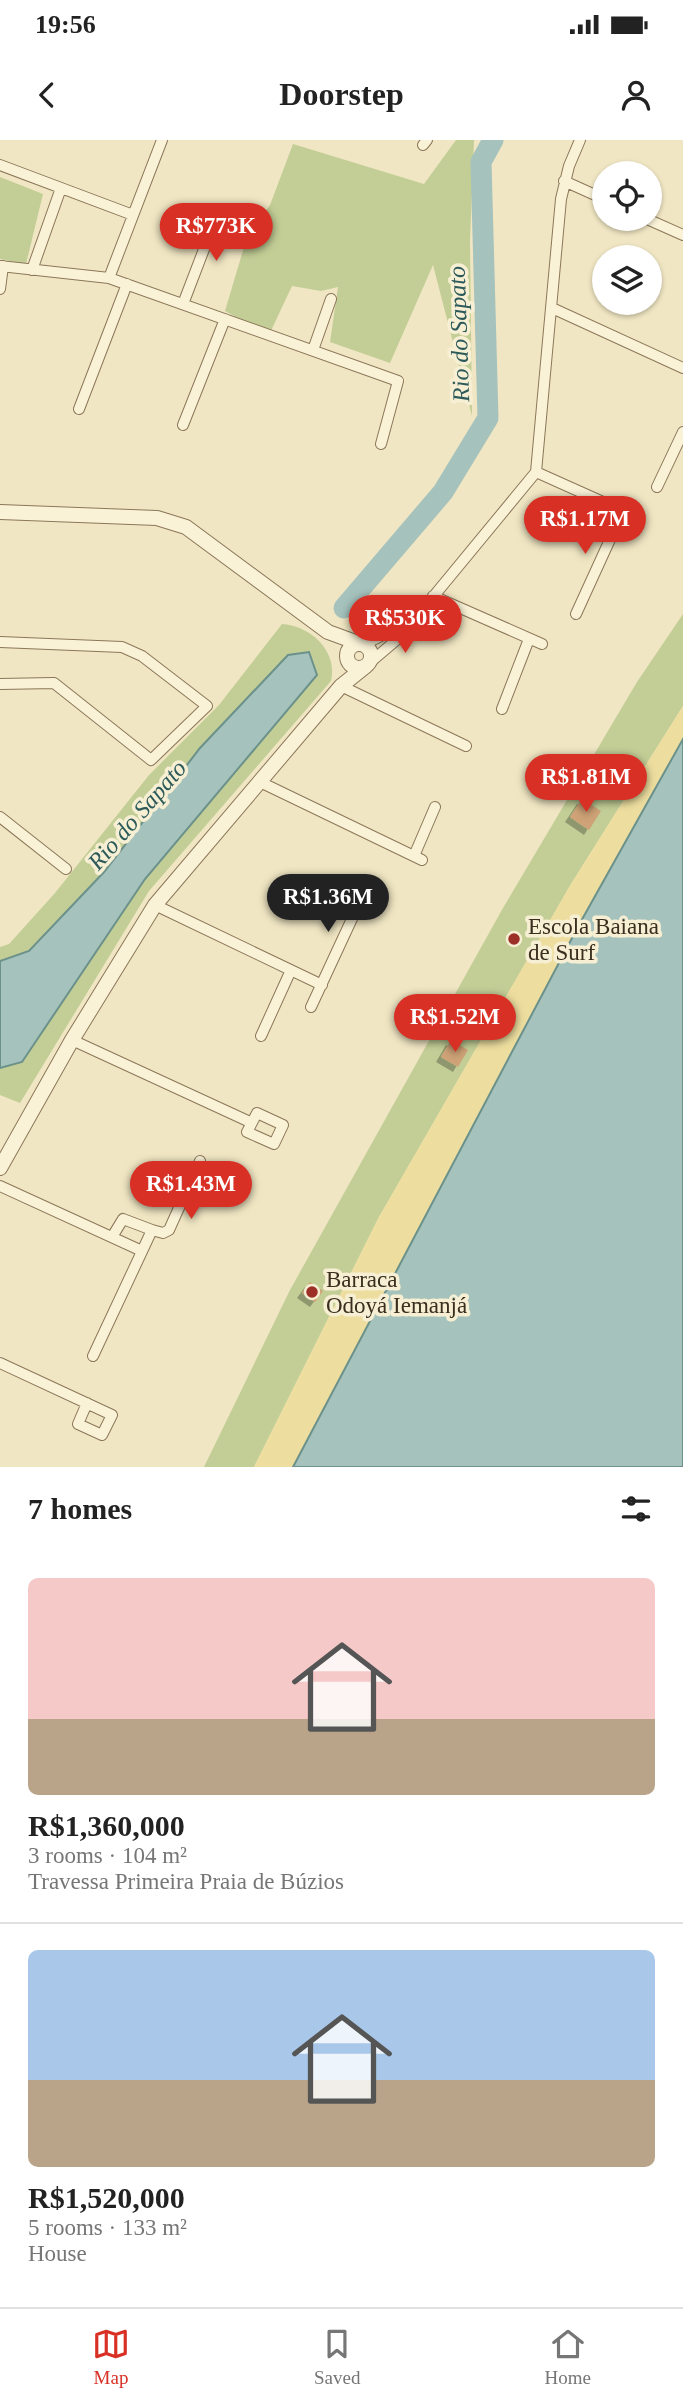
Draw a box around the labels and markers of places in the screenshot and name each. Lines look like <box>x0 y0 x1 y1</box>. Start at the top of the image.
pin: R$773K <box>159 204 273 263</box>
pin: R$1.17M <box>520 496 650 556</box>
pin: R$530K <box>348 596 462 655</box>
pin: R$1.81M <box>521 754 651 814</box>
pin: R$1.36M <box>263 874 393 934</box>
place label: Escola Baiana de Surf <box>528 914 659 965</box>
marker: Escola Baiana de Surf <box>506 931 522 947</box>
pin: R$1.52M <box>390 995 520 1054</box>
pin: R$1.43M <box>126 1161 256 1221</box>
place label: Barraca Odoyá Iemanjá <box>326 1267 467 1318</box>
marker: Barraca Odoyá Iemanjá <box>304 1284 320 1300</box>

